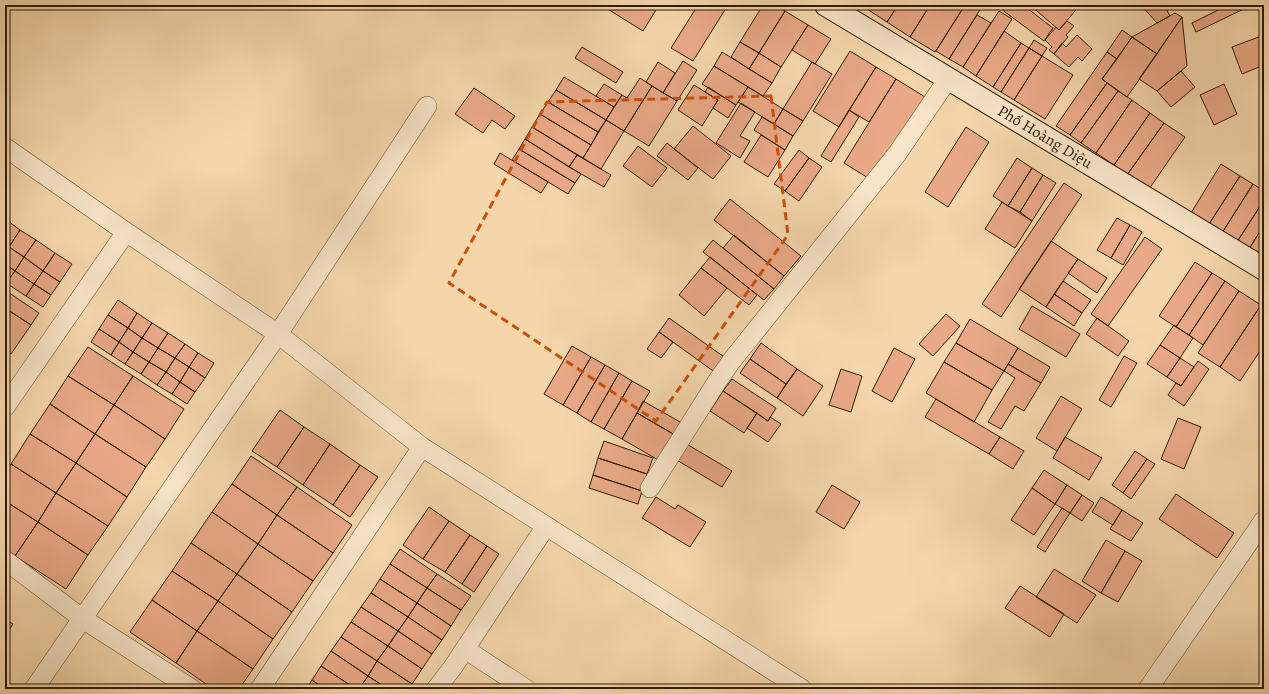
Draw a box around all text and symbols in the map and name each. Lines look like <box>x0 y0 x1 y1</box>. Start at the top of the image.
street label: Phố Hoàng Diệu <box>993 100 1097 174</box>

